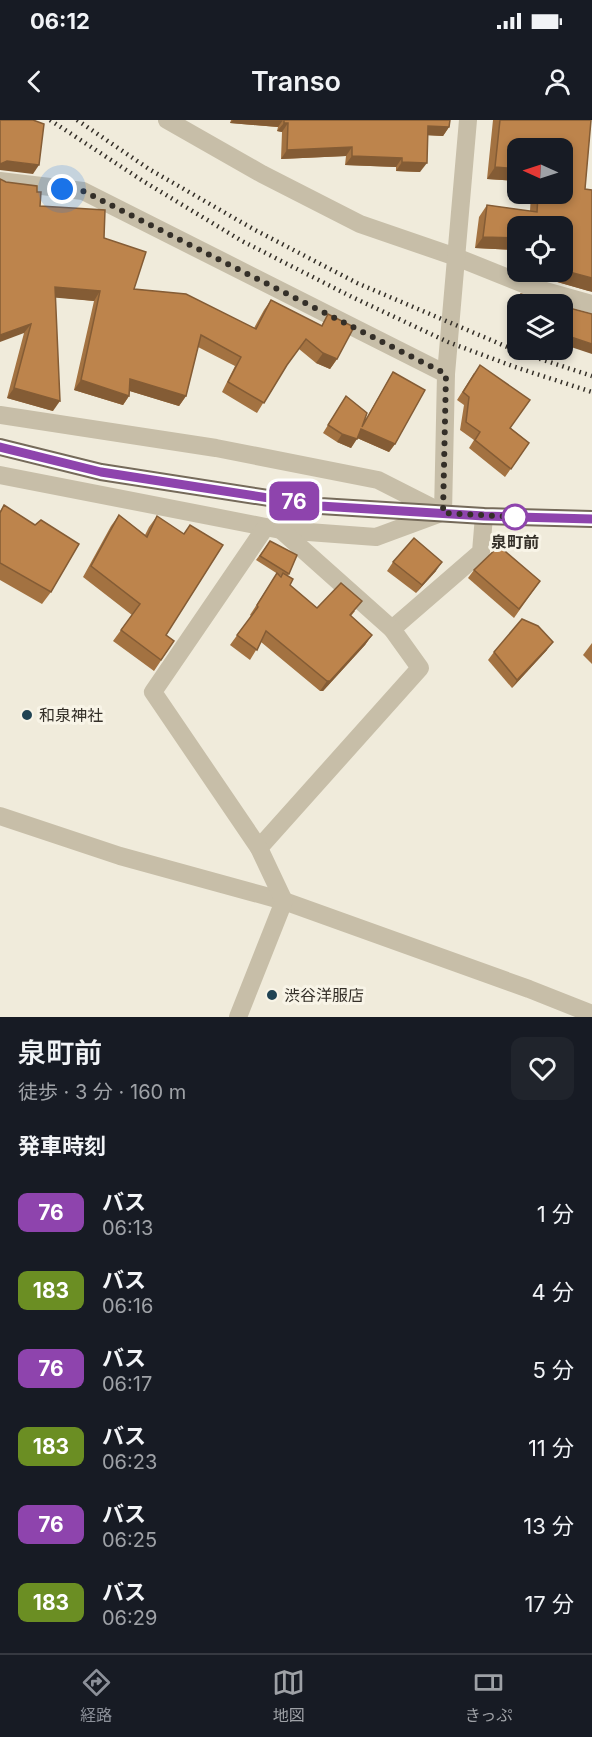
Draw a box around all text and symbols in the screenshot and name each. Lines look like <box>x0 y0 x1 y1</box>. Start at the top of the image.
text: 06:12 <box>30 8 90 34</box>
icon: back <box>18 65 51 98</box>
text: Transo <box>251 65 341 98</box>
icon: person <box>541 65 574 98</box>
north arrow <box>507 138 573 204</box>
map controls <box>507 138 573 360</box>
your location <box>47 174 77 204</box>
button: locate <box>507 216 573 282</box>
button: layers <box>507 294 573 360</box>
line badge: 76 <box>267 482 321 520</box>
text: 76 <box>281 489 307 514</box>
marker: 泉町前 <box>502 504 528 530</box>
place label: 泉町前 <box>491 532 539 552</box>
place label: 和泉神社 <box>39 705 103 725</box>
marker: 和泉神社 <box>20 708 34 722</box>
place label: 渋谷洋服店 <box>284 985 364 1005</box>
marker: 渋谷洋服店 <box>265 988 279 1002</box>
text: 泉町前 <box>18 1036 102 1070</box>
button: heart <box>511 1037 574 1100</box>
text: 徒歩 · 3 分 · 160 m <box>18 1080 186 1104</box>
text: 発車時刻 <box>18 1133 106 1159</box>
text: バス <box>102 1189 146 1215</box>
text: 76 <box>38 1200 64 1225</box>
text: 1 分 <box>537 1201 574 1227</box>
text: 06:13 <box>102 1216 153 1240</box>
text: バス <box>102 1267 146 1293</box>
text: 183 <box>33 1278 69 1303</box>
text: 4 分 <box>532 1279 574 1305</box>
text: 06:16 <box>102 1294 153 1318</box>
text: バス <box>102 1345 146 1371</box>
text: 76 <box>38 1356 64 1381</box>
text: 5 分 <box>532 1357 574 1383</box>
text: 06:17 <box>102 1372 152 1396</box>
text: バス <box>102 1423 146 1449</box>
text: 183 <box>33 1434 69 1459</box>
text: 11 分 <box>528 1435 574 1461</box>
text: 06:23 <box>102 1450 157 1474</box>
text: バス <box>102 1501 146 1527</box>
text: 76 <box>38 1512 64 1537</box>
text: 13 分 <box>523 1513 574 1539</box>
text: 06:25 <box>102 1528 157 1552</box>
text: バス <box>102 1579 146 1605</box>
text: 183 <box>33 1590 69 1615</box>
text: 17 分 <box>524 1591 574 1617</box>
text: 06:29 <box>102 1606 157 1630</box>
tab: 経路 <box>80 1666 113 1726</box>
tab: 地図 <box>272 1666 305 1726</box>
tab: きっぷ <box>465 1666 512 1726</box>

